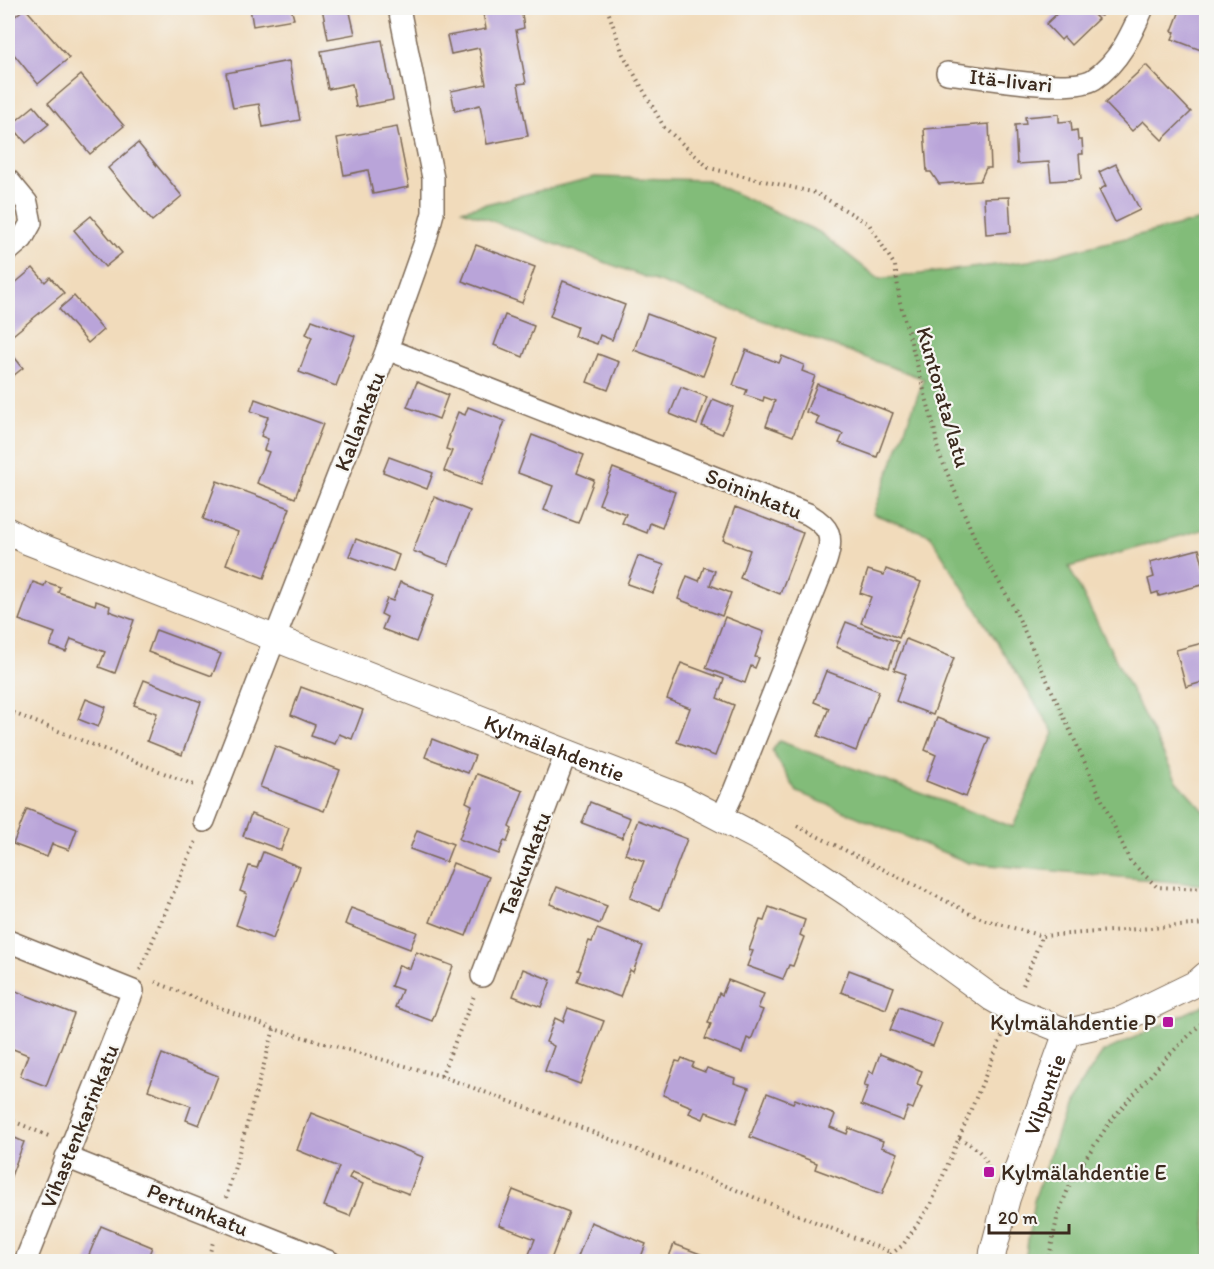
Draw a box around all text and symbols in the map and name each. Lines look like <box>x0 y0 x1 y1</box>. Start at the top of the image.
street label: Itä-Iivari <box>968 63 1054 98</box>
street label: Kuntorata/latu <box>911 324 976 470</box>
street label: Kallankatu <box>328 368 391 475</box>
street label: Soininkatu <box>701 462 806 525</box>
street label: Kylmälahdentie <box>480 708 628 788</box>
street label: Taskunkatu <box>492 808 557 921</box>
place label: Kylmälahdentie P <box>990 1009 1156 1036</box>
marker: Kylmälahdentie P <box>1161 1015 1175 1029</box>
street label: Vihastenkarinkatu <box>34 1040 125 1212</box>
street label: Vilpuntie <box>1018 1050 1072 1139</box>
place label: Kylmälahdentie E <box>1001 1159 1167 1186</box>
marker: Kylmälahdentie E <box>982 1165 996 1179</box>
street label: Pertunkatu <box>143 1177 252 1242</box>
scale bar <box>989 1197 1068 1235</box>
text: 20 m <box>998 1207 1038 1229</box>

